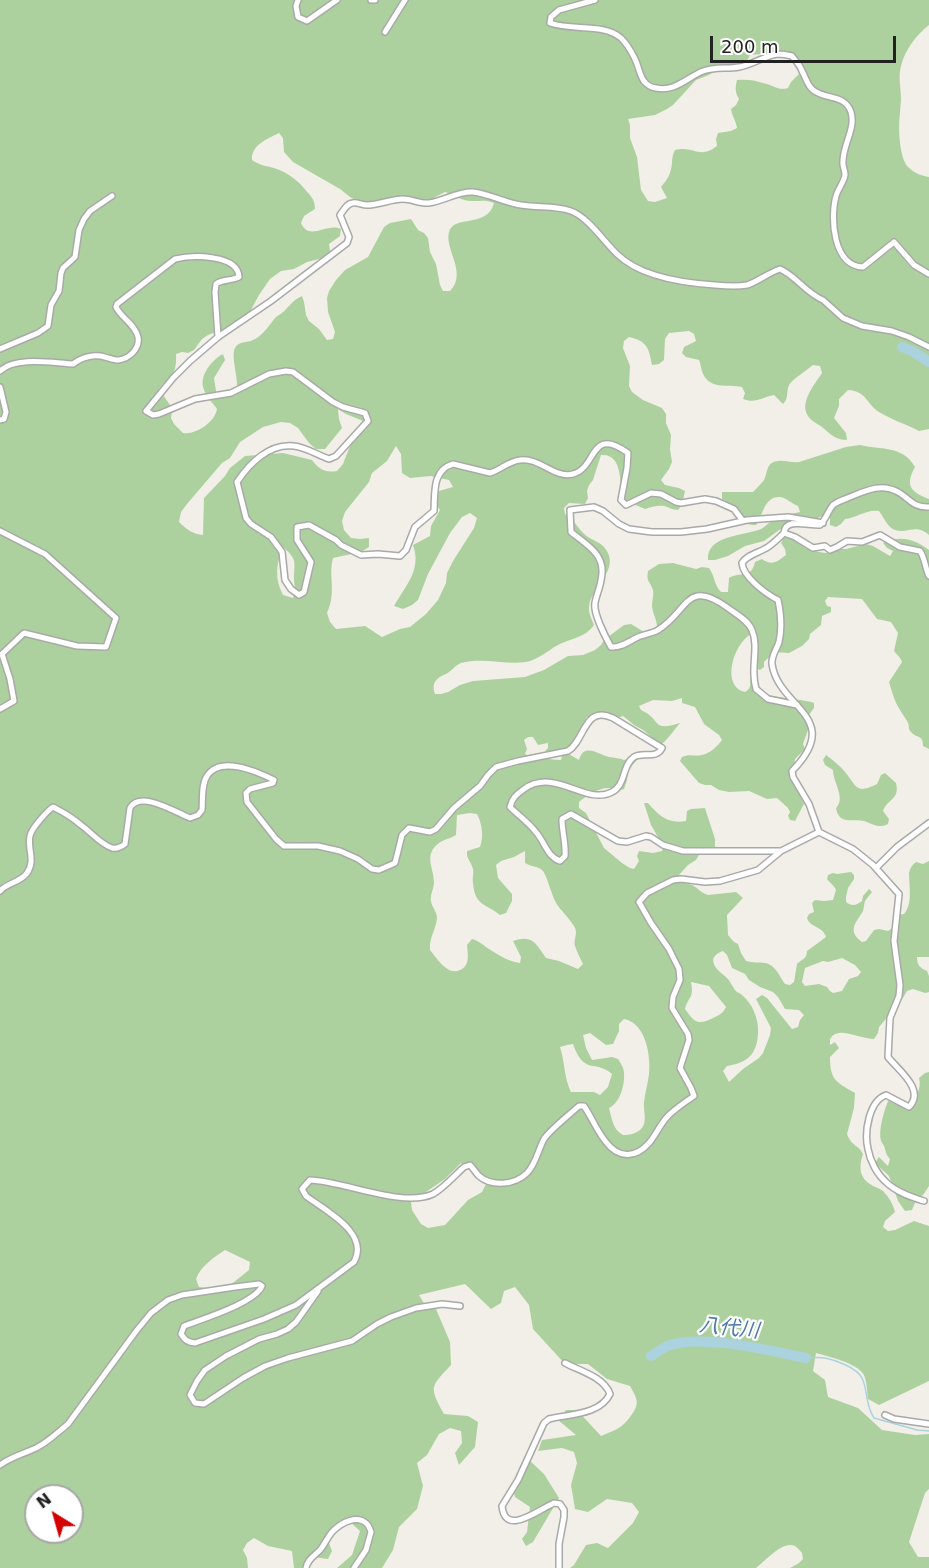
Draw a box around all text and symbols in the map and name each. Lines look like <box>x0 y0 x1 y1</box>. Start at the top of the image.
scale bar <box>713 24 899 62</box>
text: 200 m <box>721 36 779 57</box>
water label: 八代川 <box>698 1314 760 1344</box>
north arrow <box>24 1484 84 1544</box>
text: N <box>33 1489 55 1512</box>

